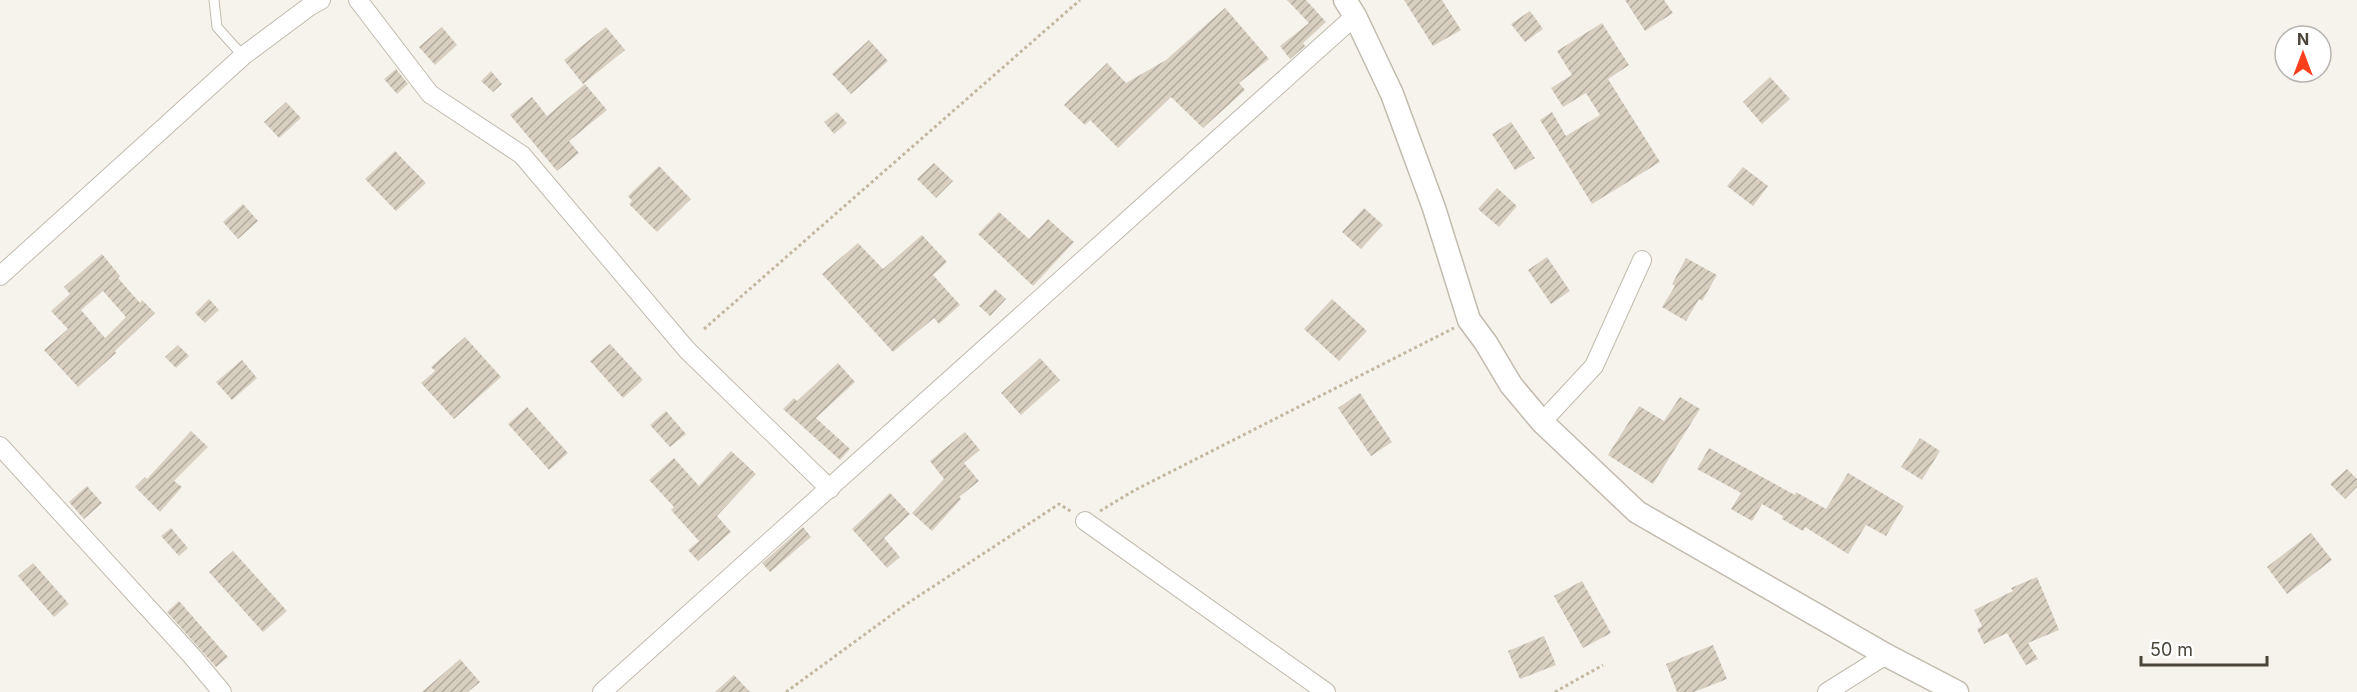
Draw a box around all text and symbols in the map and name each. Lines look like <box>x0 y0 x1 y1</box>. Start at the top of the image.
north arrow <box>2273 24 2333 84</box>
text: N <box>2297 29 2309 49</box>
scale bar <box>2141 629 2267 667</box>
text: 50 m <box>2150 639 2193 660</box>

